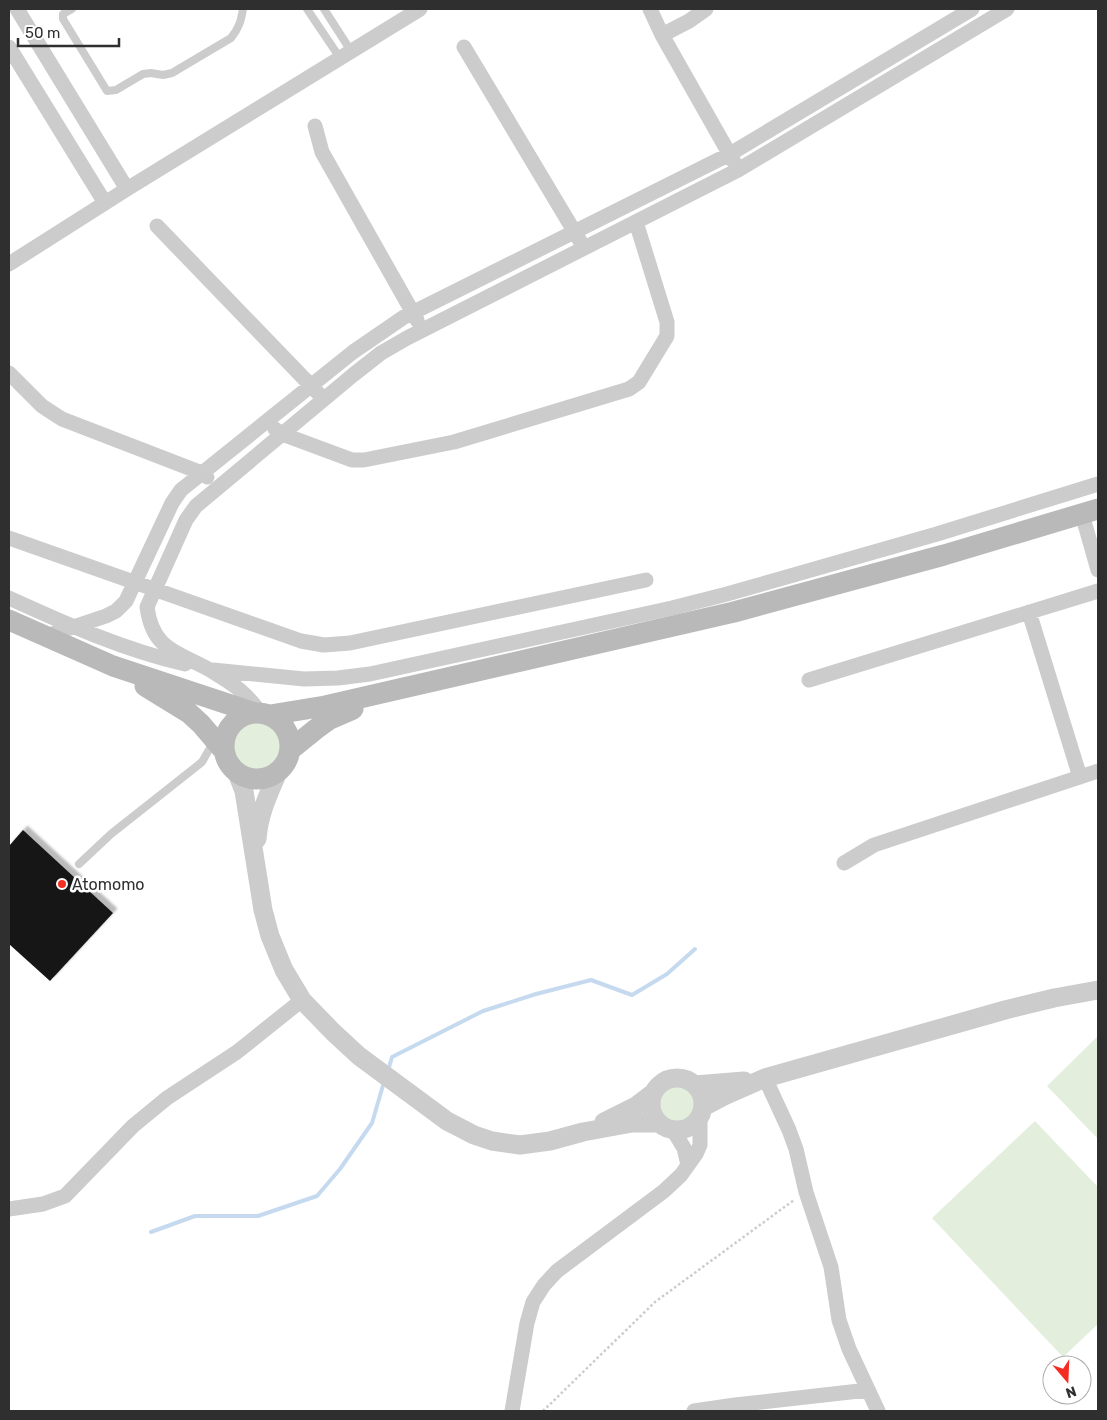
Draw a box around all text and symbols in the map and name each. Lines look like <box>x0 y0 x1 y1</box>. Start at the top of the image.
scale bar <box>18 15 119 47</box>
text: 50 m <box>25 24 60 42</box>
place label: Atomomo <box>72 875 145 894</box>
marker: Atomomo <box>56 878 68 890</box>
north arrow <box>1042 1355 1092 1405</box>
text: N <box>1064 1382 1079 1401</box>

